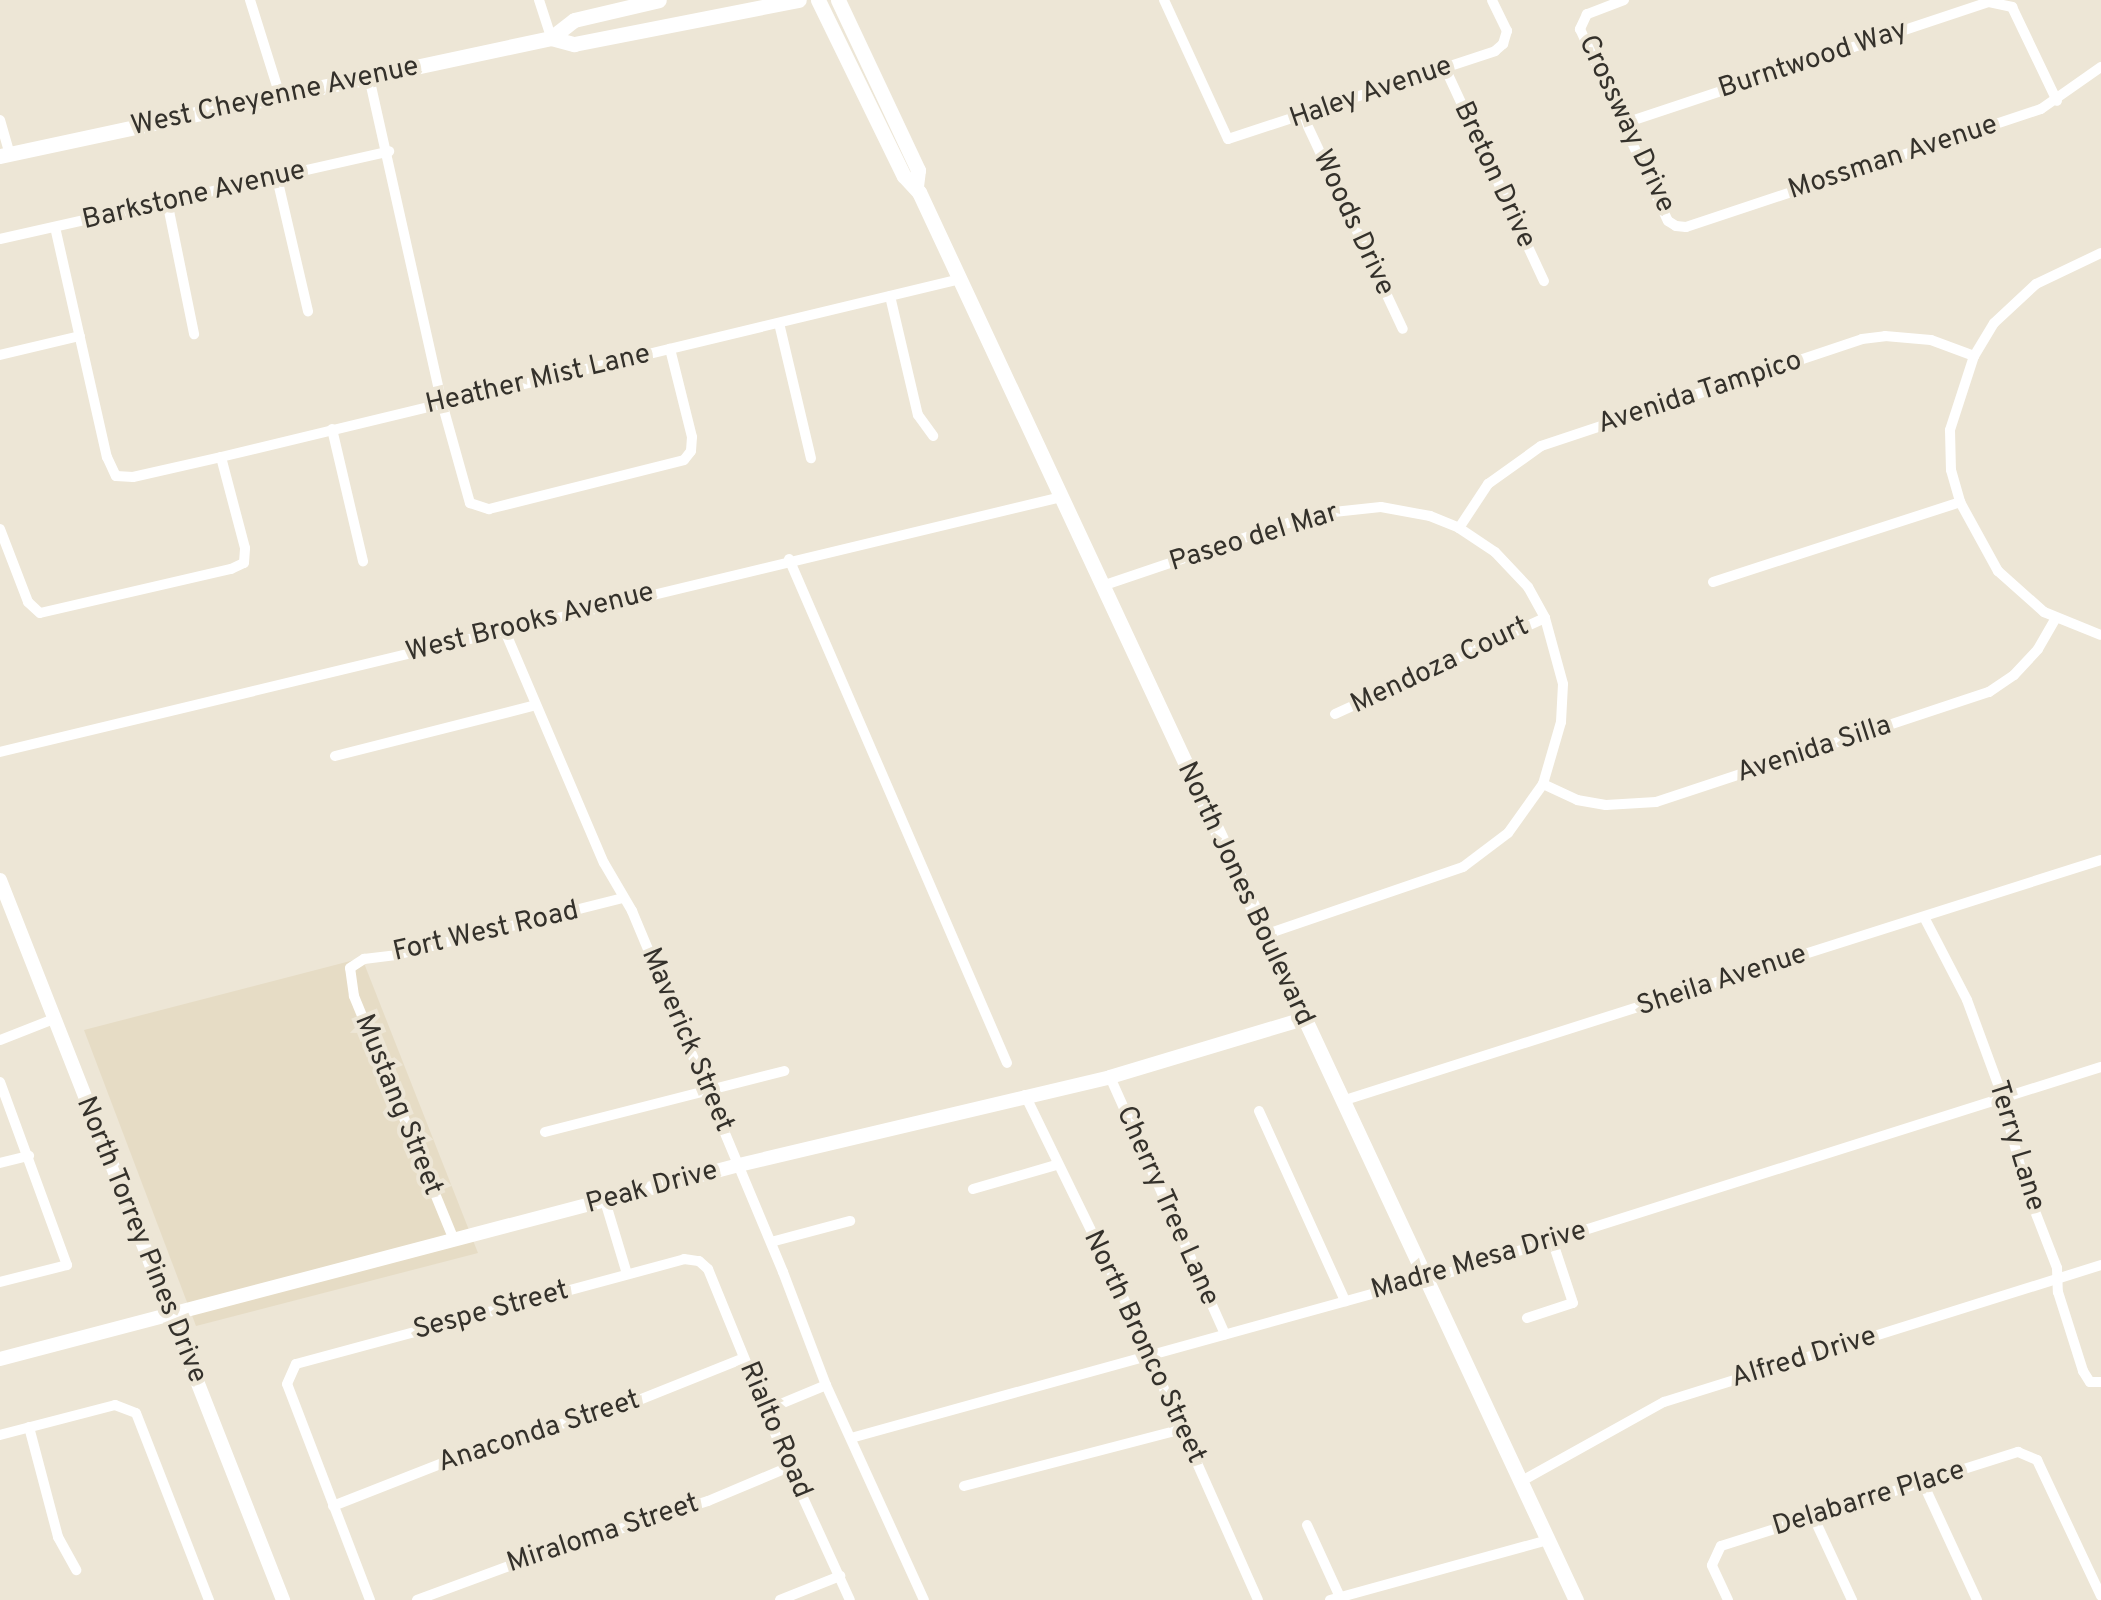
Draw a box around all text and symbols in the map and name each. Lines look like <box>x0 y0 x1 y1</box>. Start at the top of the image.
street label: Burntwood Way <box>1714 14 1912 106</box>
street label: Crossway Drive <box>1570 30 1682 218</box>
street label: Haley Avenue <box>1285 49 1457 137</box>
street label: West Cheyenne Avenue <box>128 50 422 144</box>
street label: Breton Drive <box>1445 96 1543 254</box>
street label: Mossman Avenue <box>1784 108 2002 208</box>
street label: Woods Drive <box>1305 145 1401 301</box>
street label: Barkstone Avenue <box>79 154 309 238</box>
street label: Heather Mist Lane <box>422 338 654 422</box>
street label: Avenida Tampico <box>1593 344 1807 442</box>
street label: Paseo del Mar <box>1166 496 1342 580</box>
street label: West Brooks Avenue <box>402 576 658 670</box>
street label: Mendoza Court <box>1346 610 1534 722</box>
street label: Avenida Silla <box>1733 709 1895 791</box>
street label: North Jones Boulevard <box>1169 757 1321 1031</box>
street label: Fort West Road <box>390 894 582 970</box>
street label: Sheila Avenue <box>1632 938 1812 1024</box>
street label: Maverick Street <box>633 943 741 1137</box>
street label: Mustang Street <box>346 1010 450 1200</box>
street label: Terry Lane <box>1980 1077 2052 1215</box>
street label: North Torrey Pines Drive <box>68 1091 214 1389</box>
street label: Cherry Tree Lane <box>1108 1100 1226 1312</box>
street label: Peak Drive <box>582 1154 722 1222</box>
street label: Madre Mesa Drive <box>1368 1214 1590 1308</box>
street label: North Bronco Street <box>1075 1225 1213 1469</box>
street label: Sespe Street <box>410 1274 572 1348</box>
street label: Alfred Drive <box>1727 1320 1881 1396</box>
street label: Rialto Road <box>731 1357 819 1503</box>
street label: Anaconda Street <box>434 1384 644 1480</box>
street label: Delabarre Place <box>1769 1454 1969 1544</box>
street label: Miraloma Street <box>503 1487 703 1581</box>

